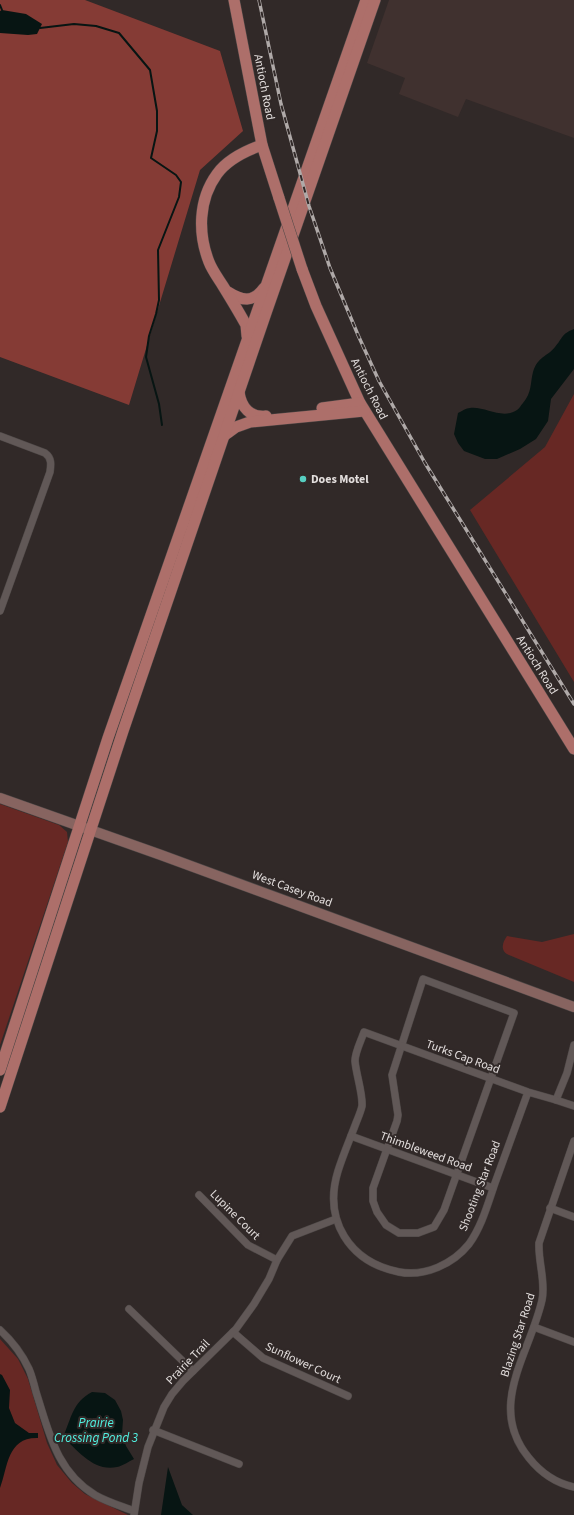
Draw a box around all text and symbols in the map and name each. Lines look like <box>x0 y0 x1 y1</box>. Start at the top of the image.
street label: Antioch Road <box>249 53 279 121</box>
street label: Antioch Road <box>346 355 392 423</box>
place label: Does Motel <box>311 471 369 488</box>
marker: Does Motel <box>298 474 308 484</box>
street label: Antioch Road <box>512 632 562 698</box>
street label: West Casey Road <box>249 867 335 911</box>
street label: Turks Cap Road <box>424 1036 502 1078</box>
street label: Thimbleweed Road <box>378 1127 474 1177</box>
street label: Shooting Star Road <box>455 1138 505 1234</box>
street label: Lupine Court <box>206 1186 264 1244</box>
street label: Blazing Star Road <box>496 1291 540 1379</box>
street label: Prairie Trail <box>162 1336 214 1388</box>
street label: Sunflower Court <box>262 1338 344 1388</box>
water label: Prairie Crossing Pond 3 <box>54 1414 138 1447</box>

